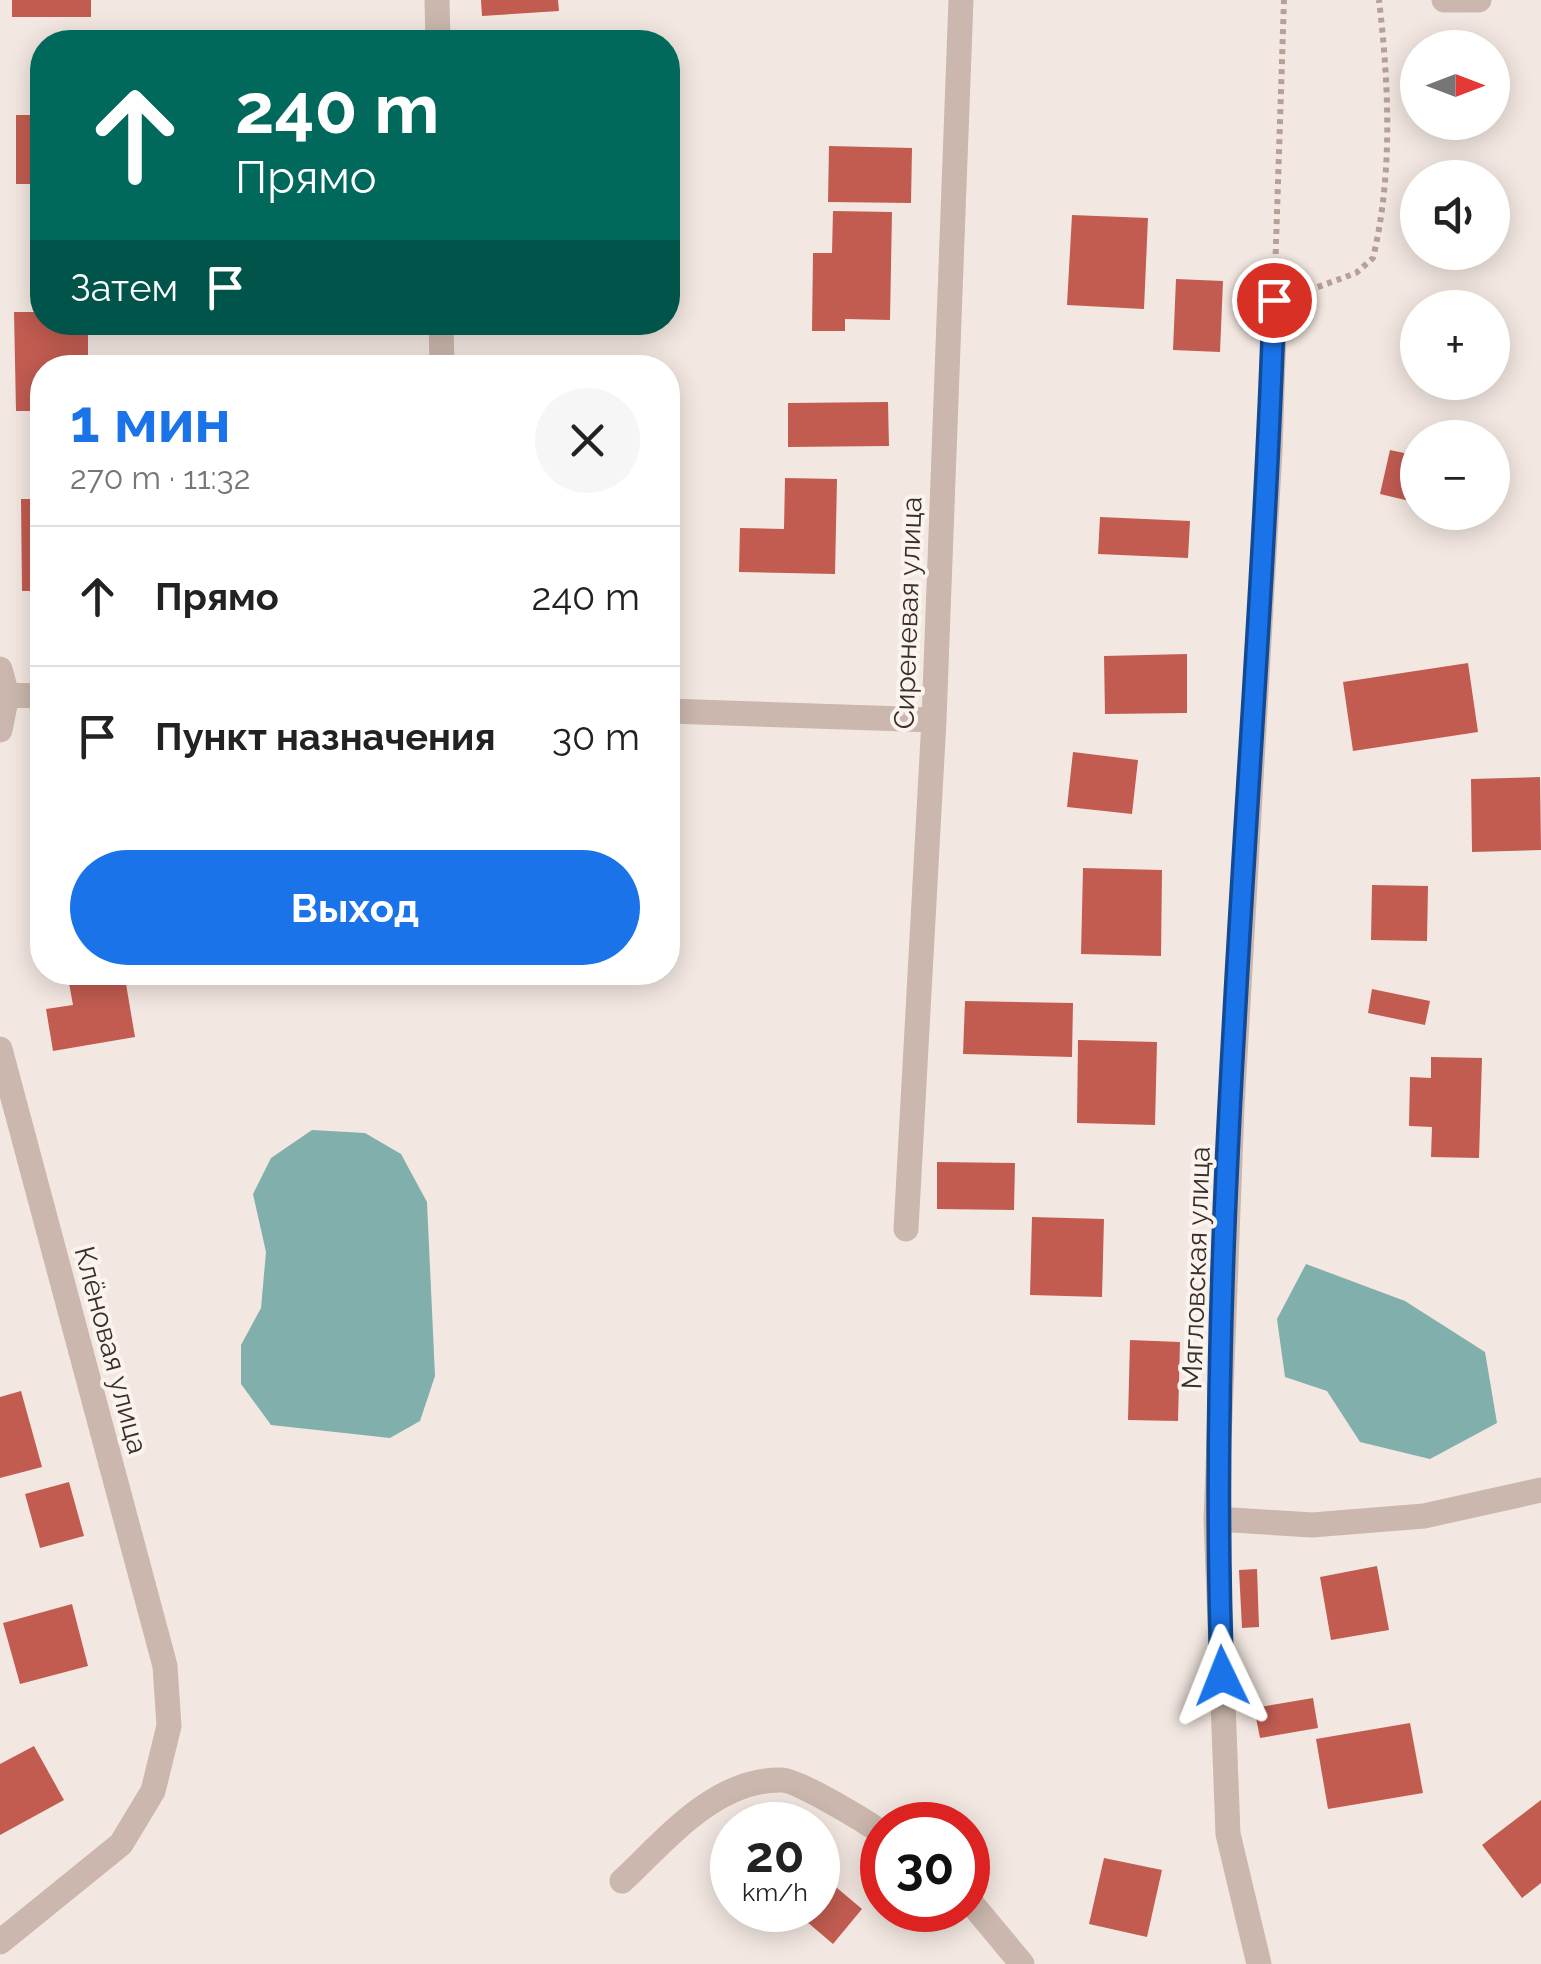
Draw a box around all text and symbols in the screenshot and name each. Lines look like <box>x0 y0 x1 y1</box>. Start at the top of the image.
north arrow <box>1400 30 1510 140</box>
map controls <box>1400 30 1510 530</box>
text: 240 m <box>235 67 439 149</box>
icon: ahead <box>70 70 200 200</box>
text: Прямо <box>235 151 377 204</box>
button: sound <box>1400 160 1510 270</box>
pin <box>1232 258 1317 343</box>
icon: arrive <box>198 260 253 315</box>
text: Затем <box>70 265 178 310</box>
icon: arrive <box>1247 273 1302 328</box>
button: + <box>1400 290 1510 400</box>
text: 1 мин <box>70 386 231 456</box>
button: close <box>535 388 640 493</box>
button: − <box>1400 420 1510 530</box>
text: 270 m · 11:32 <box>70 459 250 496</box>
street label: Сиреневая улица <box>887 496 929 730</box>
icon: ahead <box>70 569 125 624</box>
text: Прямо <box>155 574 279 619</box>
text: 240 m <box>532 574 640 619</box>
icon: arrive <box>70 709 125 764</box>
text: Пункт назначения <box>155 714 496 759</box>
text: 30 m <box>552 714 640 759</box>
button: Выход <box>70 850 640 965</box>
street label: Мягловская улица <box>1175 1146 1217 1390</box>
street label: Клёновая улица <box>67 1243 155 1457</box>
position arrow <box>1170 1624 1274 1728</box>
speed limit sign: 30 <box>860 1802 990 1932</box>
text: 20 <box>746 1825 804 1884</box>
text: km/h <box>742 1877 808 1907</box>

